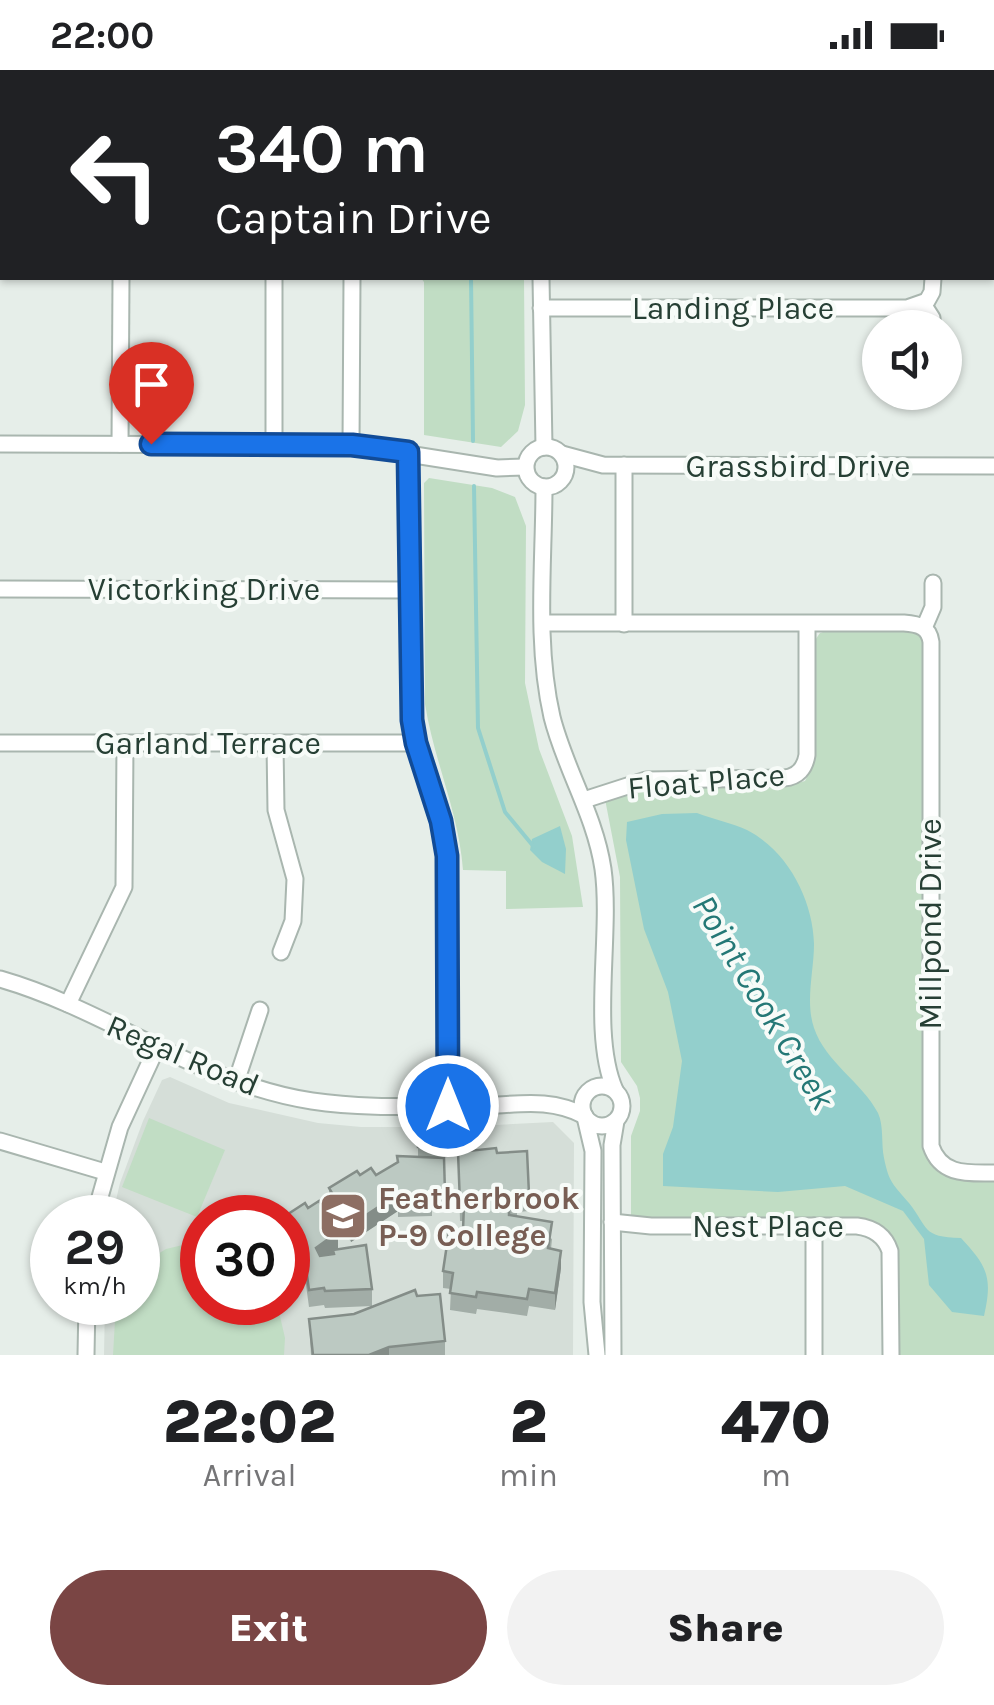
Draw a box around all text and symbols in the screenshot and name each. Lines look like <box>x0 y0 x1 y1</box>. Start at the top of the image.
text: 22:00 <box>50 13 154 58</box>
text: 340 m <box>215 108 429 190</box>
icon: left <box>50 110 180 240</box>
text: Captain Drive <box>215 192 492 244</box>
street label: Landing Place <box>632 290 834 327</box>
map controls <box>862 310 962 410</box>
button: sound <box>862 310 962 410</box>
pin <box>109 342 194 445</box>
icon: arrive <box>124 357 179 412</box>
street label: Grassbird Drive <box>686 448 910 485</box>
street label: Victorking Drive <box>88 571 320 608</box>
street label: Garland Terrace <box>95 725 321 762</box>
street label: Float Place <box>626 756 786 807</box>
street label: Millpond Drive <box>912 818 949 1030</box>
water label: Point Cook Creek <box>683 888 844 1117</box>
street label: Regal Road <box>101 1007 265 1104</box>
position arrow <box>396 1054 500 1158</box>
place label: Featherbrook P-9 College <box>378 1180 580 1254</box>
school or university icon: Featherbrook P-9 College <box>317 1190 369 1242</box>
speed limit sign: 30 <box>180 1195 310 1325</box>
street label: Nest Place <box>692 1208 844 1245</box>
text: 29 <box>65 1218 125 1277</box>
text: km/h <box>63 1271 127 1300</box>
text: 22:02 <box>163 1387 336 1457</box>
text: 2 <box>509 1387 547 1457</box>
text: 470 <box>721 1387 831 1457</box>
text: Arrival <box>203 1457 296 1494</box>
text: min <box>499 1457 558 1494</box>
text: m <box>761 1457 791 1494</box>
button: Exit <box>50 1570 487 1685</box>
button: Share <box>507 1570 944 1685</box>

